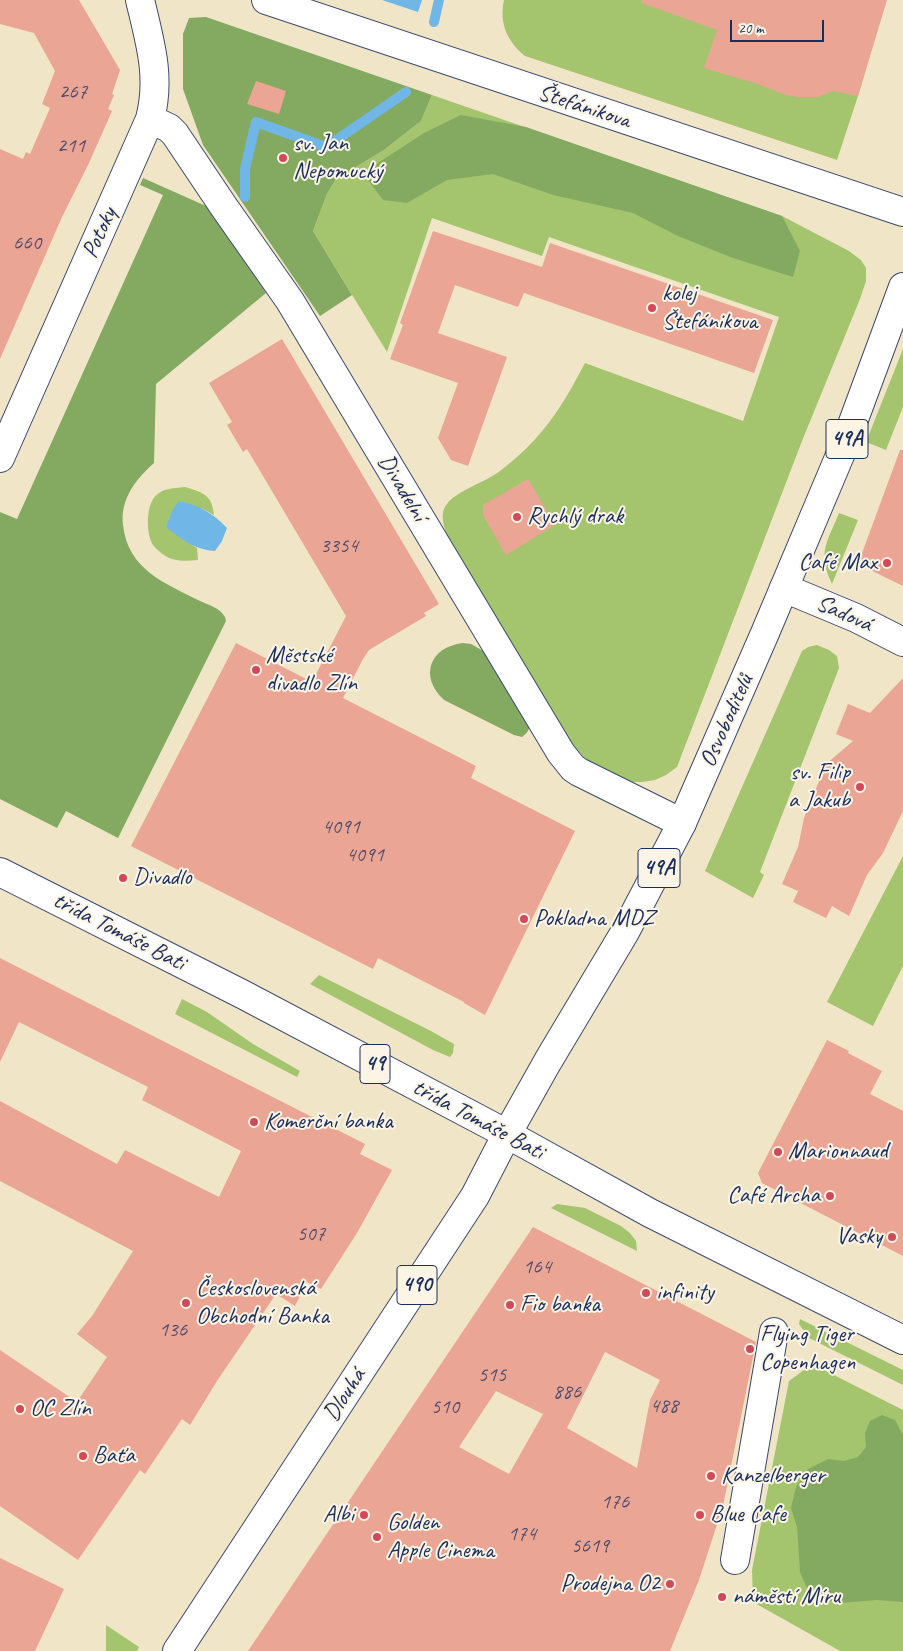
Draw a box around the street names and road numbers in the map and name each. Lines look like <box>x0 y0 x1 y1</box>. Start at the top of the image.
street label: Štefánikova <box>534 79 634 135</box>
street label: Potoky <box>76 203 124 263</box>
road number: 49A <box>826 419 868 458</box>
street label: Divadelní <box>371 449 433 527</box>
street label: Sadová <box>812 589 876 639</box>
street label: Osvoboditelů <box>694 670 760 772</box>
road number: 49A <box>638 848 680 888</box>
street label: třída Tomáše Bati <box>48 886 190 978</box>
road number: 49 <box>360 1044 390 1084</box>
street label: třída Tomáše Bati <box>407 1073 549 1167</box>
road number: 490 <box>397 1266 437 1304</box>
street label: Dlouhá <box>317 1363 373 1427</box>

